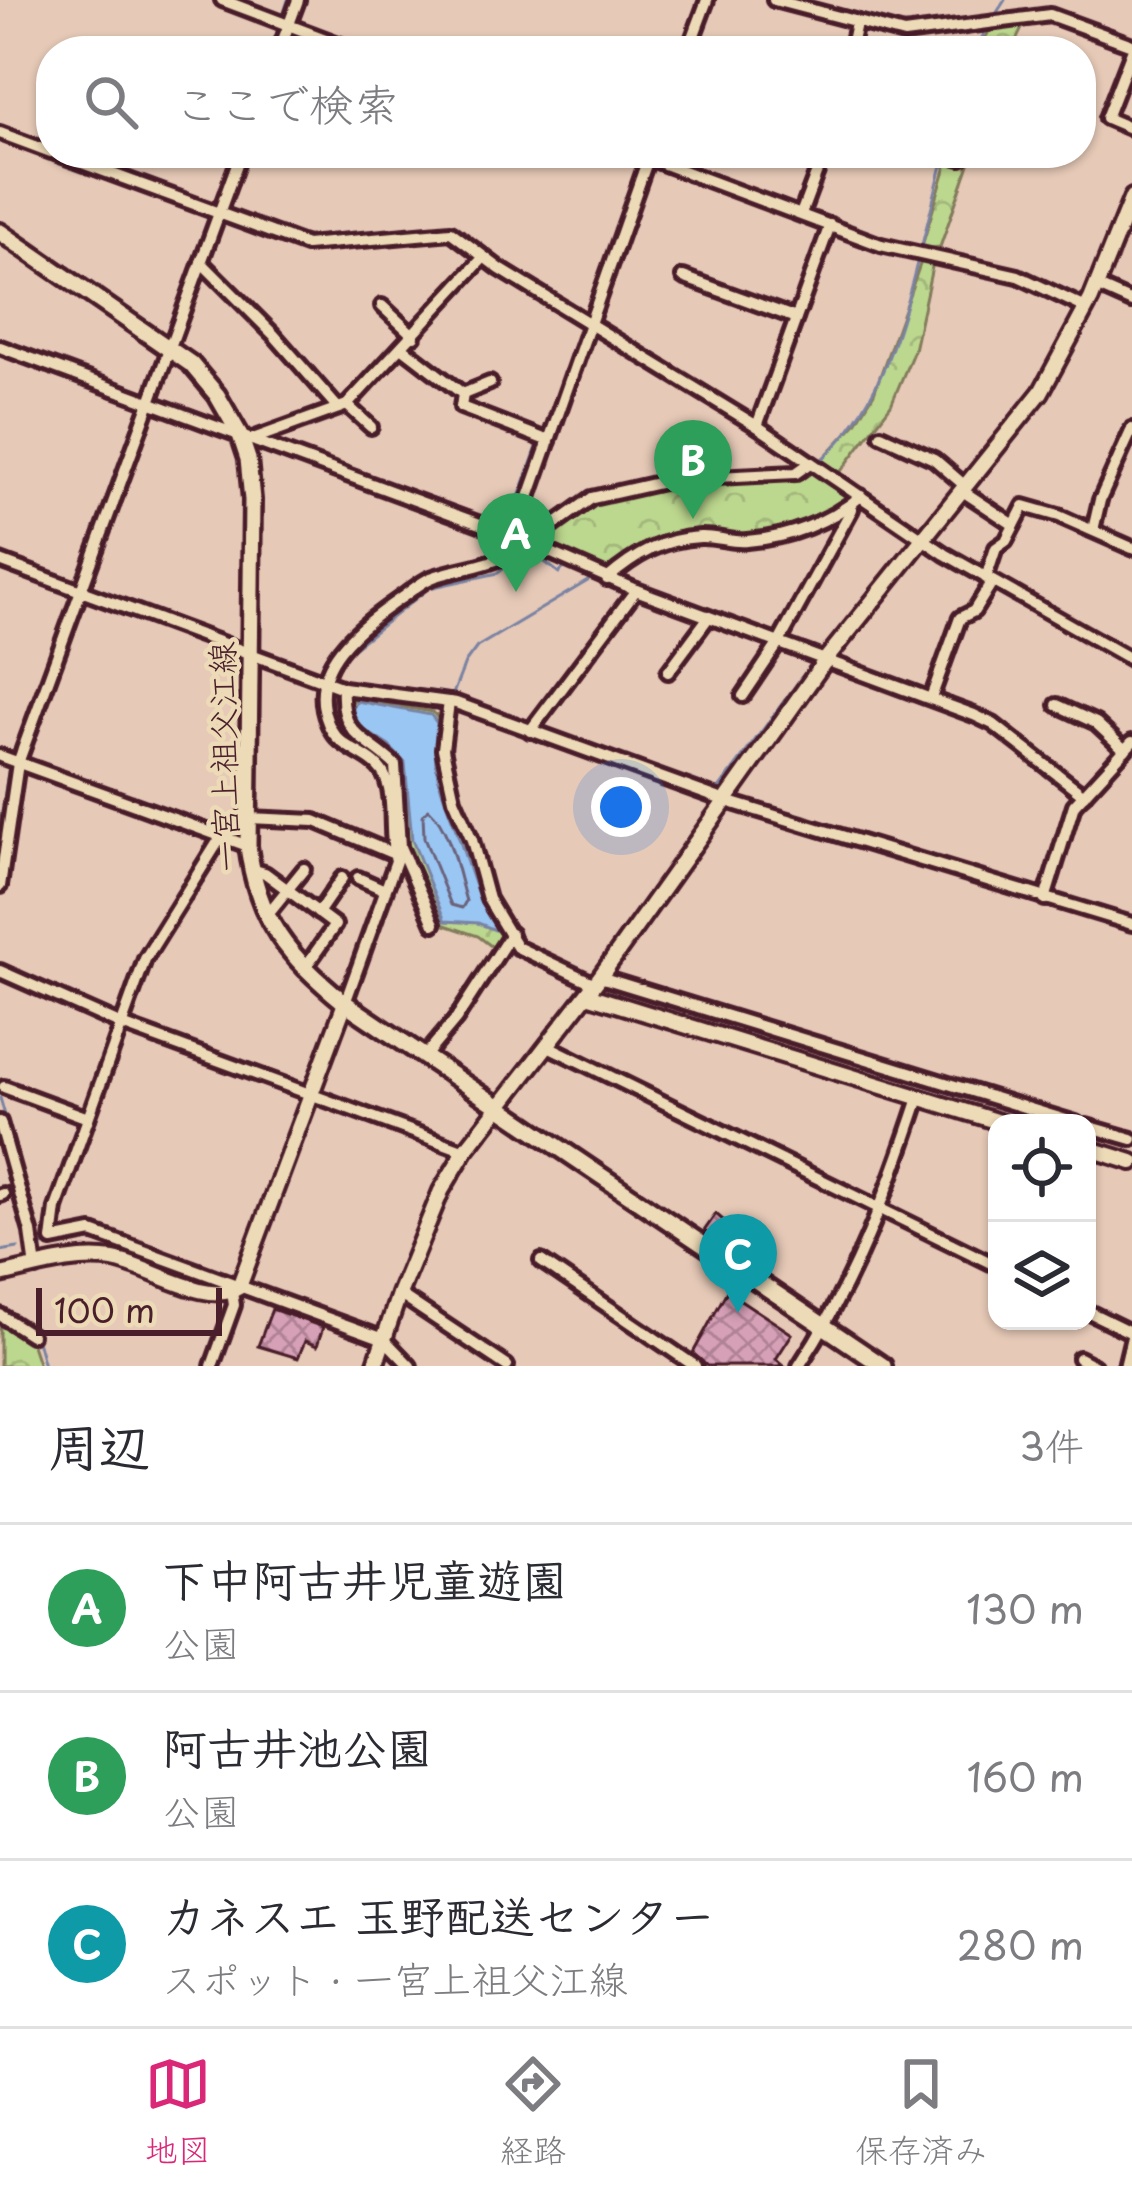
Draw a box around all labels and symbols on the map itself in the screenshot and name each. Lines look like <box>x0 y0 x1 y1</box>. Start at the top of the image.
pin: B <box>654 420 732 519</box>
pin: A <box>477 493 555 592</box>
street label: 一宮上祖父江線 <box>195 641 249 873</box>
your location <box>591 777 651 837</box>
pin: C <box>699 1214 777 1313</box>
scale bar <box>36 1282 222 1335</box>

